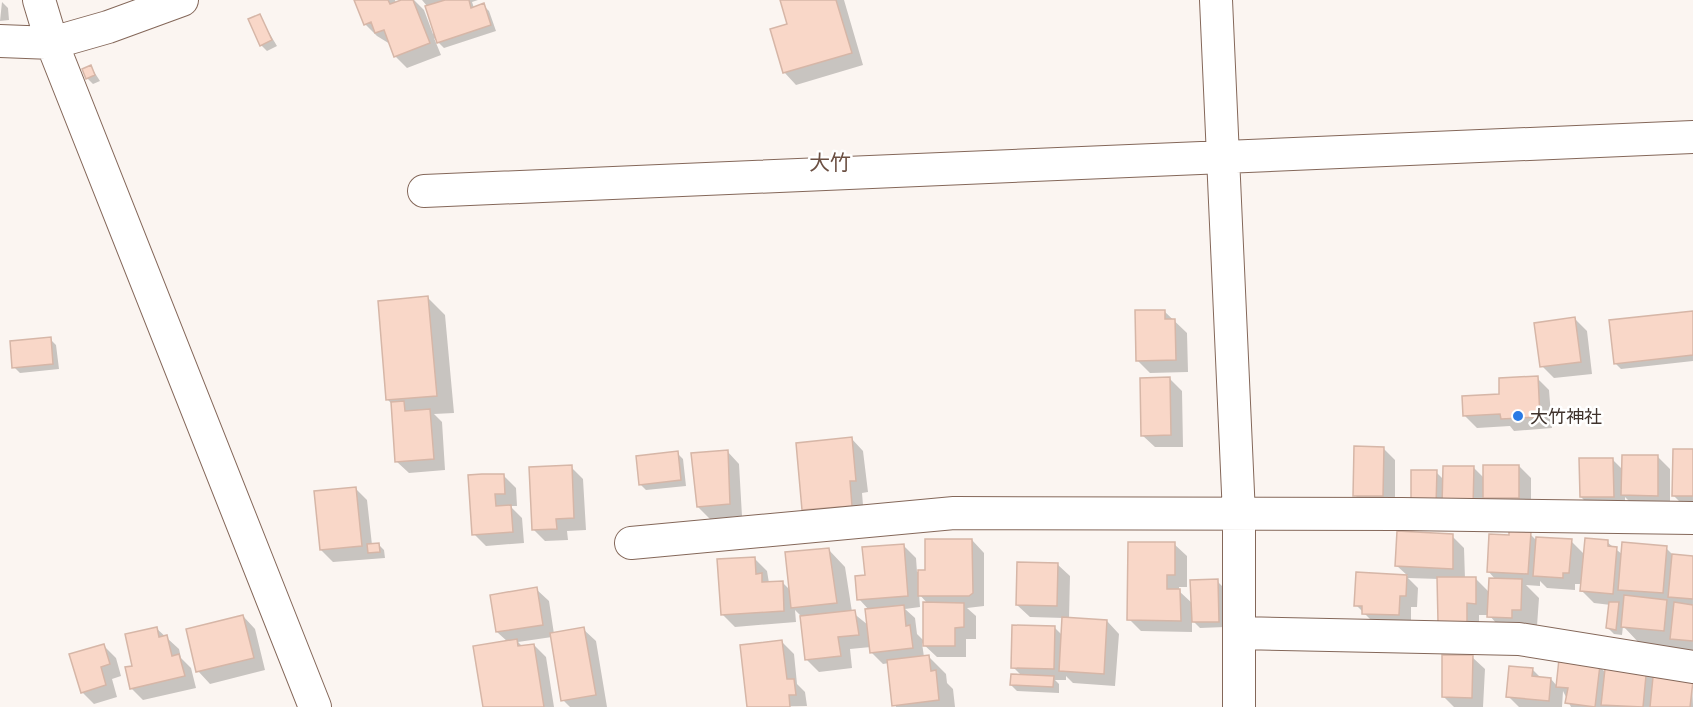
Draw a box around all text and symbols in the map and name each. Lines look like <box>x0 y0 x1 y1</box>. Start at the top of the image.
district label: 大竹 <box>809 150 851 174</box>
place label: 大竹神社 <box>1530 406 1602 426</box>
marker: 大竹神社 <box>1511 409 1525 423</box>

